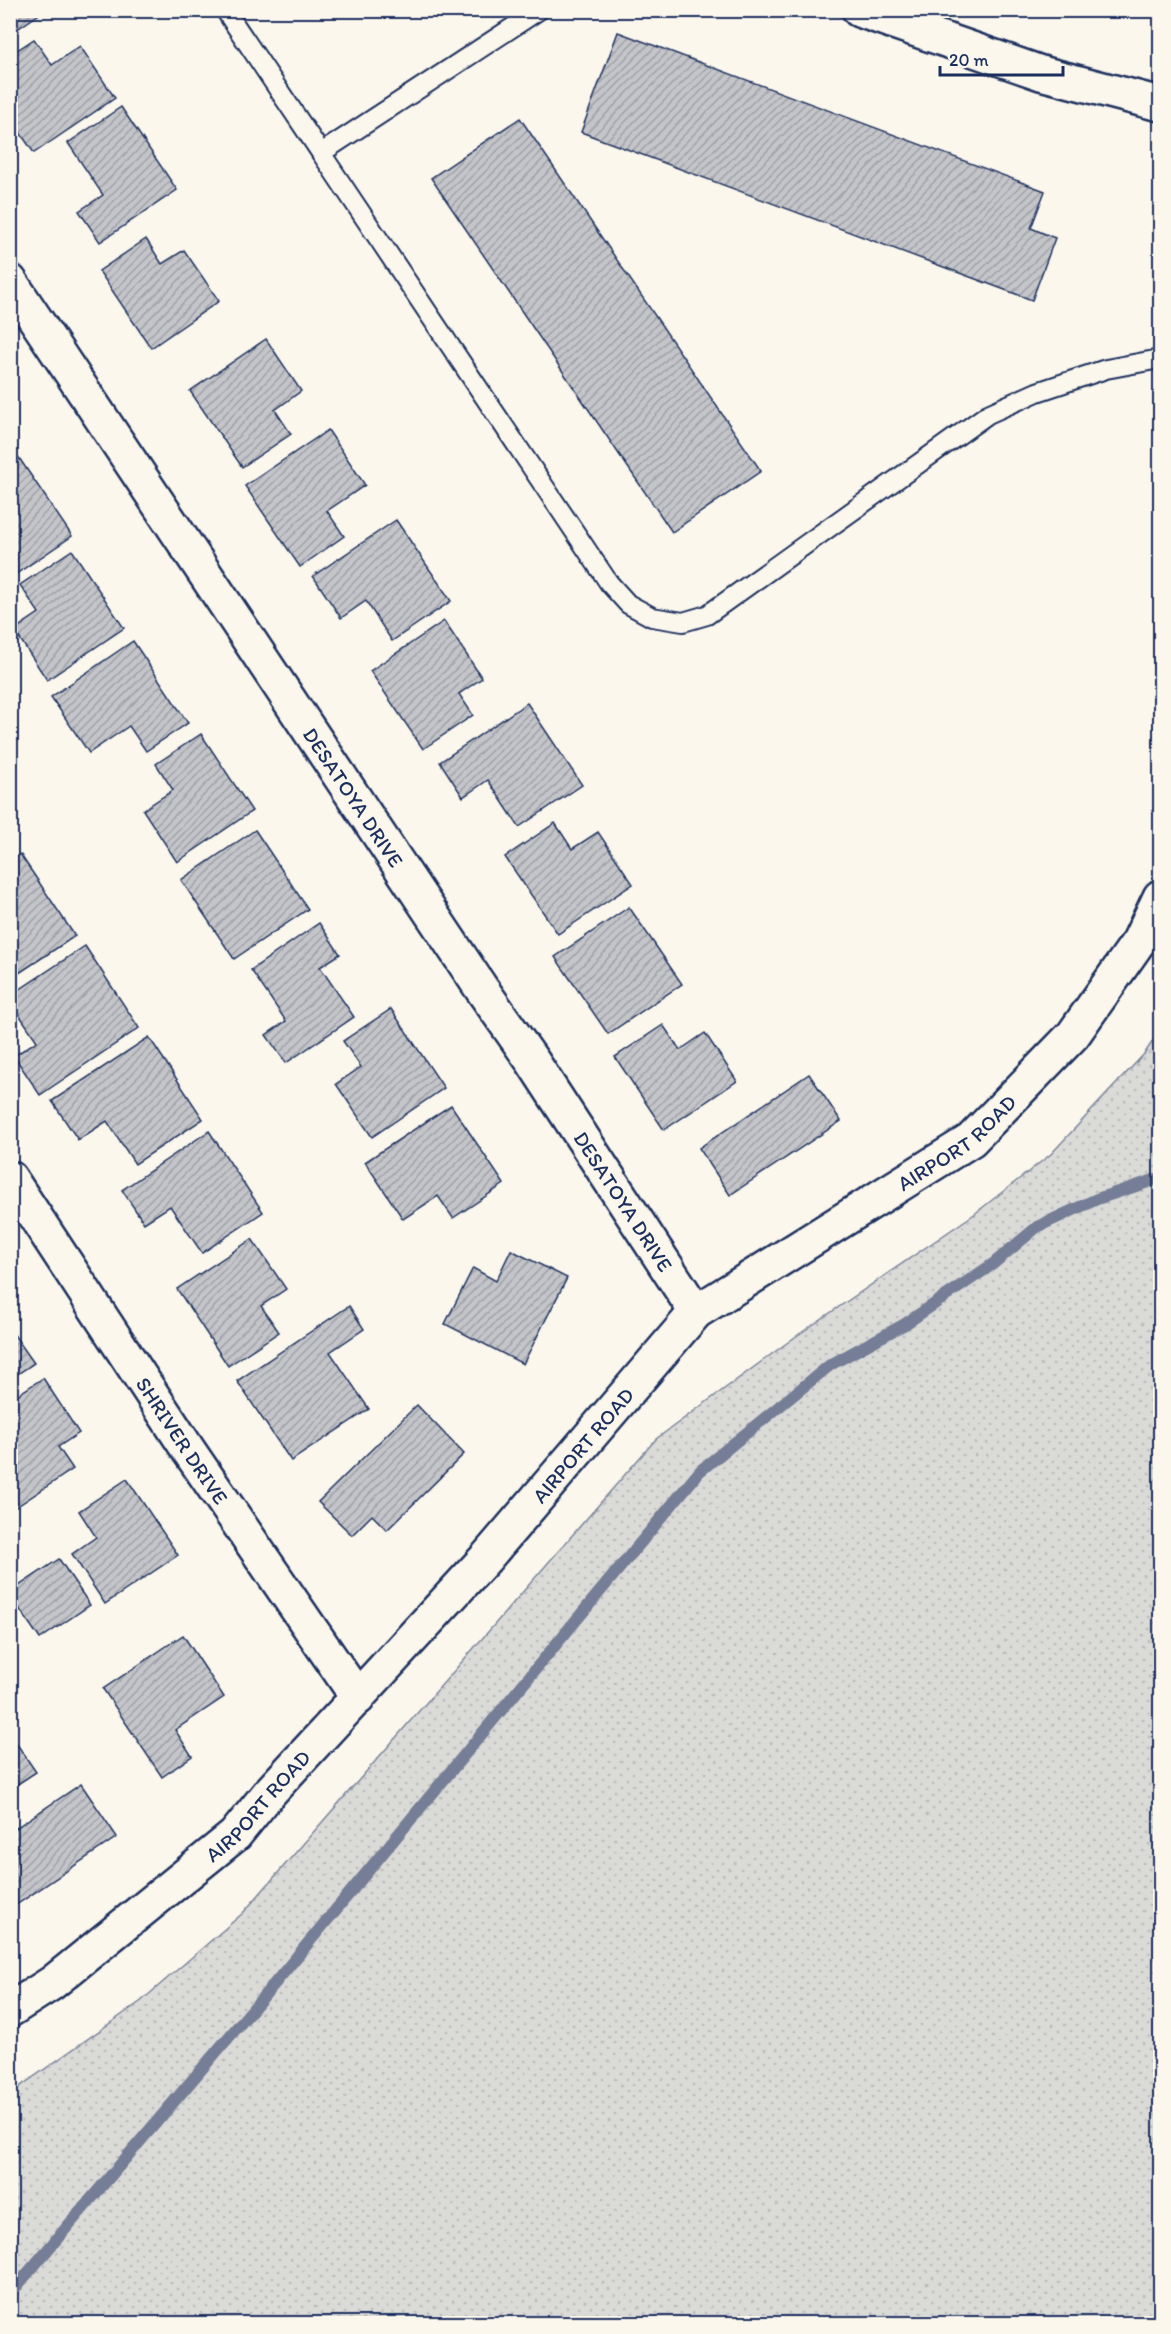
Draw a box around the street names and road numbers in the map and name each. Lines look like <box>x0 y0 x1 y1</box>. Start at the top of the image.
street label: DESATOYA DRIVE <box>298 722 409 871</box>
street label: AIRPORT ROAD <box>892 1089 1021 1196</box>
street label: DESATOYA DRIVE <box>569 1126 678 1276</box>
street label: SHRIVER DRIVE <box>131 1372 234 1509</box>
street label: AIRPORT ROAD <box>526 1382 639 1508</box>
street label: AIRPORT ROAD <box>200 1744 315 1867</box>

